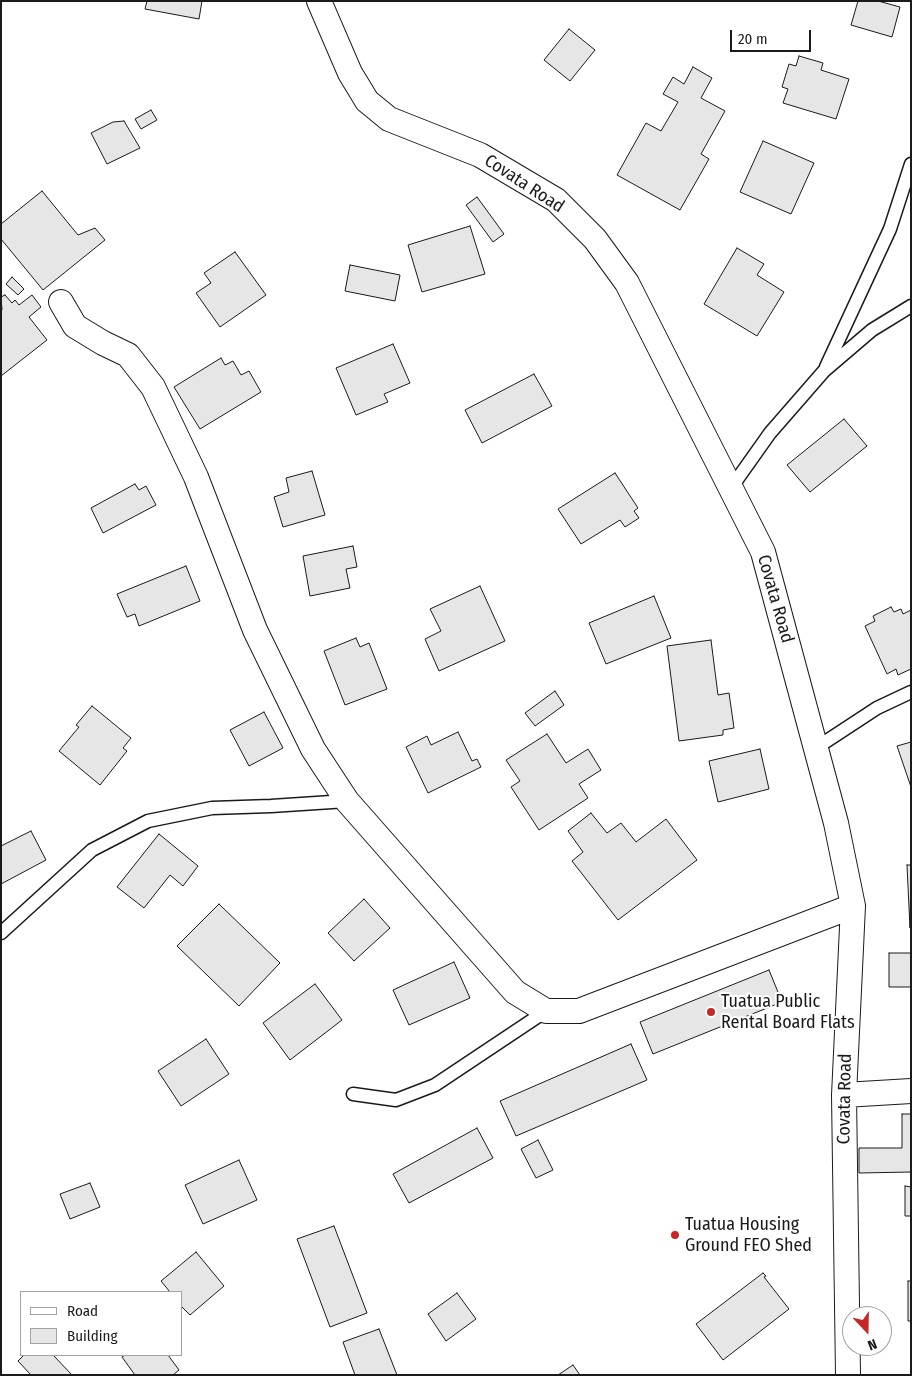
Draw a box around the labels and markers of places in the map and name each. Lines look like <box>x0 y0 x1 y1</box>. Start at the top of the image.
place label: Tuatua Public Rental Board Flats <box>721 991 855 1034</box>
marker: Tuatua Public Rental Board Flats <box>705 1006 717 1018</box>
place label: Tuatua Housing Ground FEO Shed <box>685 1214 812 1256</box>
marker: Tuatua Housing Ground FEO Shed <box>669 1229 681 1241</box>

